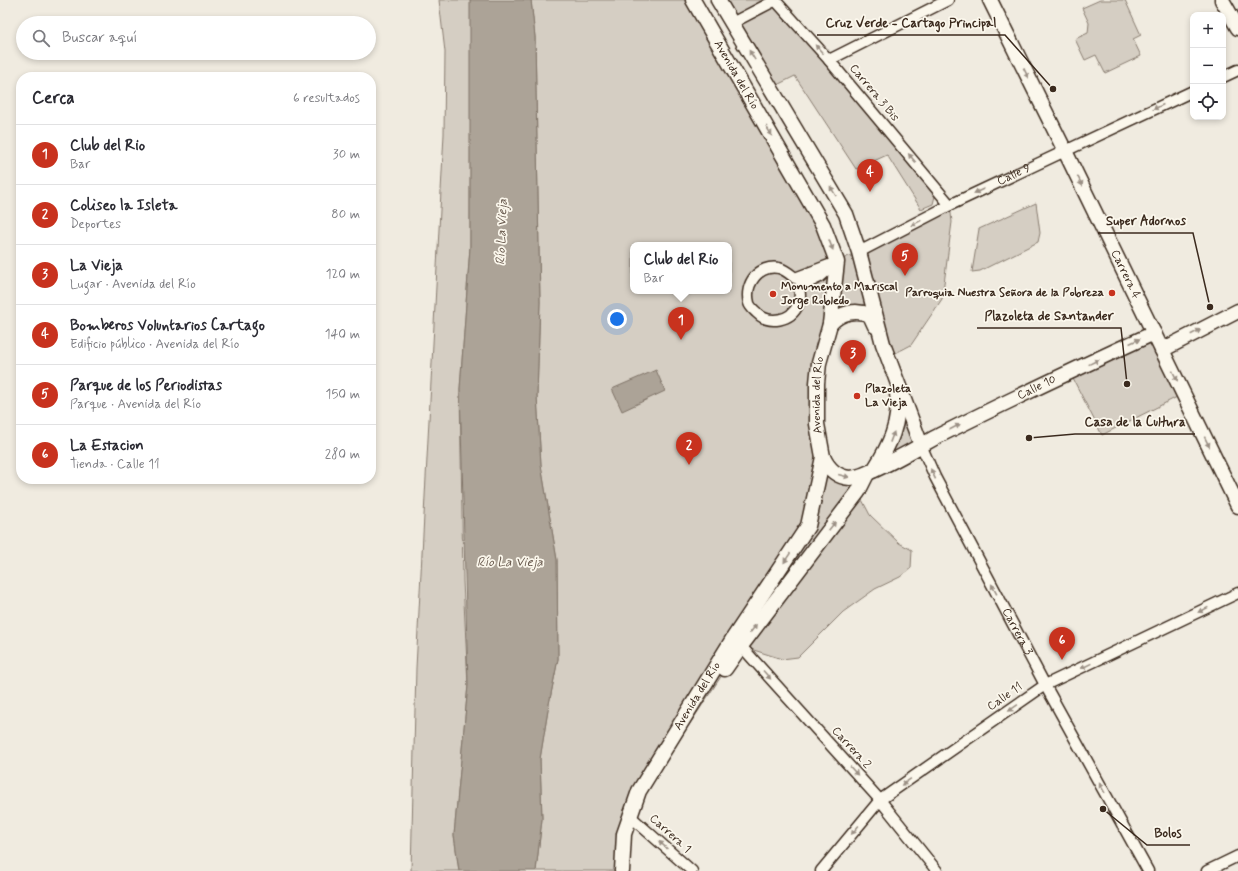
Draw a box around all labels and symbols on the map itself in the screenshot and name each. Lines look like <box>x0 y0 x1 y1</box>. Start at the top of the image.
callout: Cruz Verde - Cartago Principal <box>817 10 1005 35</box>
text: Cruz Verde - Cartago Principal <box>825 15 997 33</box>
street label: Avenida del Río <box>710 38 762 112</box>
one-way arrow <box>814 43 823 54</box>
one-way arrow <box>748 49 755 61</box>
street label: Carrera 3 Bis <box>845 61 903 125</box>
one-way arrow <box>1022 67 1029 78</box>
one-way arrow <box>1152 104 1163 110</box>
one-way arrow <box>765 125 772 137</box>
one-way arrow <box>907 153 916 164</box>
pin: 4 <box>857 159 883 192</box>
street label: Calle 9 <box>995 160 1033 190</box>
one-way arrow <box>1076 175 1083 186</box>
one-way arrow <box>829 185 836 197</box>
one-way arrow <box>974 188 985 194</box>
water label: Río La Vieja <box>492 198 512 265</box>
callout: Super Adornos <box>1098 208 1193 233</box>
text: Super Adornos <box>1106 213 1186 230</box>
one-way arrow <box>910 220 922 226</box>
one-way arrow <box>828 239 834 251</box>
pin: 5 <box>892 243 918 276</box>
street label: Carrera 4 <box>1106 247 1144 302</box>
place label: Monumento a Mariscal Jorge Robledo <box>781 279 898 310</box>
place label: Parroquia Nuestra Señora de la Pobreza <box>905 285 1104 301</box>
marker: Parroquia Nuestra Señora de la Pobreza <box>1107 288 1117 298</box>
marker: Monumento a Mariscal Jorge Robledo <box>768 289 778 299</box>
callout: Plazoleta de Santander <box>977 303 1121 328</box>
pin: 1 <box>668 307 694 340</box>
text: Plazoleta de Santander <box>984 308 1115 325</box>
your location <box>607 309 627 329</box>
one-way arrow <box>1191 329 1202 335</box>
one-way arrow <box>1130 338 1142 344</box>
pin: 3 <box>840 340 866 373</box>
street label: Avenida del Río <box>809 355 828 435</box>
one-way arrow <box>1088 358 1099 365</box>
one-way arrow <box>1172 370 1178 382</box>
street label: Calle 10 <box>1015 372 1059 404</box>
place label: Plazoleta La Vieja <box>865 381 911 411</box>
marker: Plazoleta La Vieja <box>852 391 862 401</box>
callout: Casa de la Cultura <box>1075 409 1195 434</box>
text: Casa de la Cultura <box>1084 414 1186 431</box>
one-way arrow <box>950 424 961 431</box>
one-way arrow <box>889 430 895 442</box>
pin: 2 <box>676 432 702 465</box>
one-way arrow <box>1203 436 1210 447</box>
one-way arrow <box>930 468 937 480</box>
one-way arrow <box>839 473 851 479</box>
one-way arrow <box>827 520 836 531</box>
one-way arrow <box>783 553 791 563</box>
water label: Río La Vieja <box>477 554 544 571</box>
one-way arrow <box>991 583 997 595</box>
street label: Carrera 3 <box>998 605 1036 659</box>
one-way arrow <box>1197 607 1208 613</box>
one-way arrow <box>749 624 757 635</box>
pin: 6 <box>1049 627 1075 660</box>
street label: Avenida del Río <box>670 659 725 733</box>
one-way arrow <box>1080 663 1091 669</box>
one-way arrow <box>762 670 771 679</box>
street label: Calle 11 <box>984 679 1026 715</box>
one-way arrow <box>1008 704 1018 712</box>
street label: Carrera 2 <box>828 723 874 773</box>
one-way arrow <box>849 766 859 776</box>
one-way arrow <box>901 778 911 786</box>
one-way arrow <box>1098 782 1105 794</box>
street label: Carrera 1 <box>646 811 694 857</box>
callout: Bolos <box>1147 820 1190 845</box>
one-way arrow <box>851 825 860 836</box>
text: Bolos <box>1154 825 1182 842</box>
one-way arrow <box>658 841 667 850</box>

